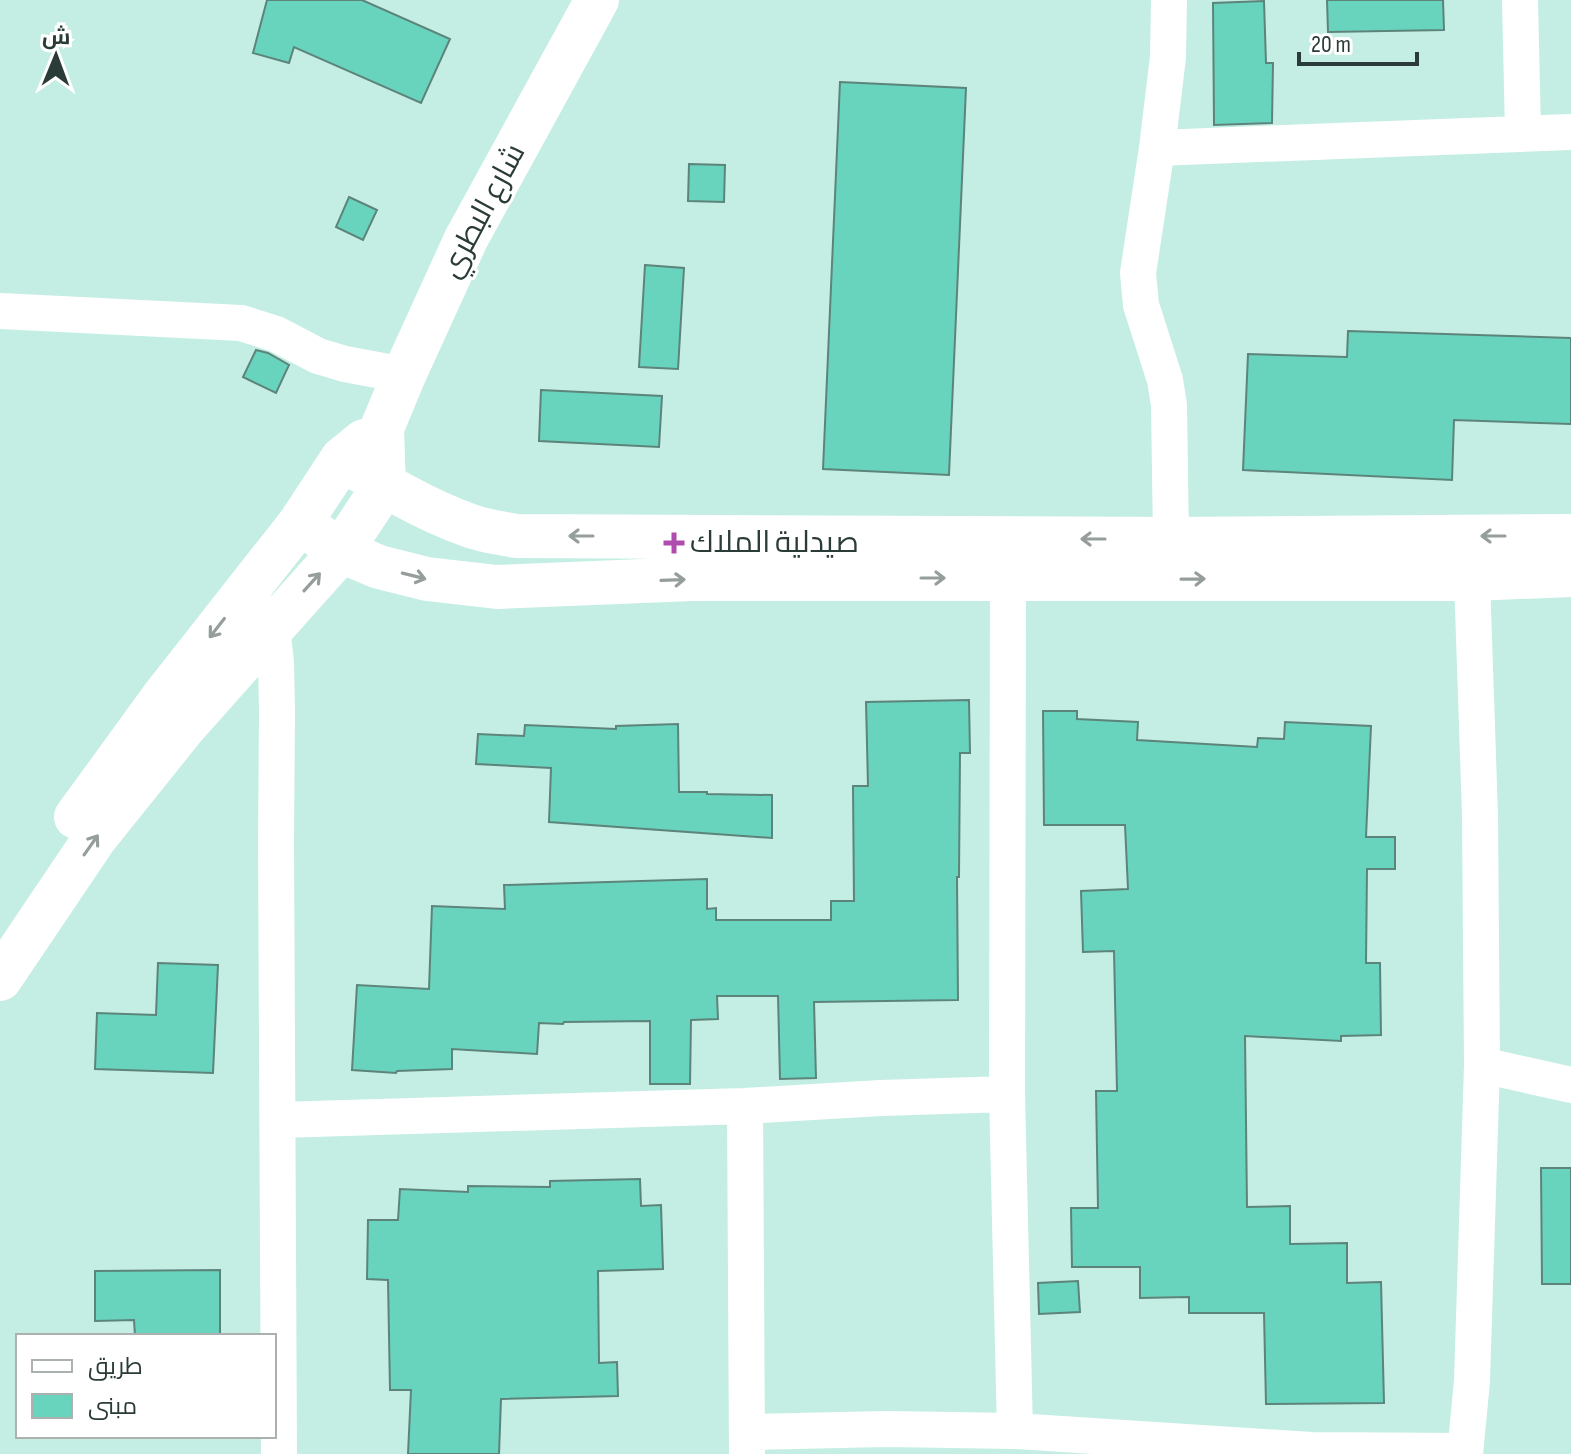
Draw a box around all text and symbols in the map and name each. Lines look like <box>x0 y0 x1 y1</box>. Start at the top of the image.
north arrow <box>16 16 96 96</box>
scale bar <box>1299 16 1417 66</box>
text: ش <box>42 24 71 51</box>
text: 20 m <box>1311 30 1351 59</box>
street label: شارع البطري <box>433 138 537 286</box>
place label: صيدلية الملاك <box>690 525 859 561</box>
one-way arrow <box>568 528 595 544</box>
one-way arrow <box>1480 528 1507 544</box>
one-way arrow <box>1080 531 1107 547</box>
marker: صيدلية الملاك <box>665 534 683 552</box>
one-way arrow <box>401 569 427 584</box>
one-way arrow <box>919 570 946 586</box>
one-way arrow <box>303 572 322 592</box>
one-way arrow <box>659 572 686 587</box>
one-way arrow <box>1179 572 1206 587</box>
one-way arrow <box>208 617 226 638</box>
one-way arrow <box>82 835 99 856</box>
legend <box>16 1334 276 1438</box>
text: طريق <box>88 1352 143 1381</box>
text: مبنى <box>88 1392 137 1421</box>

